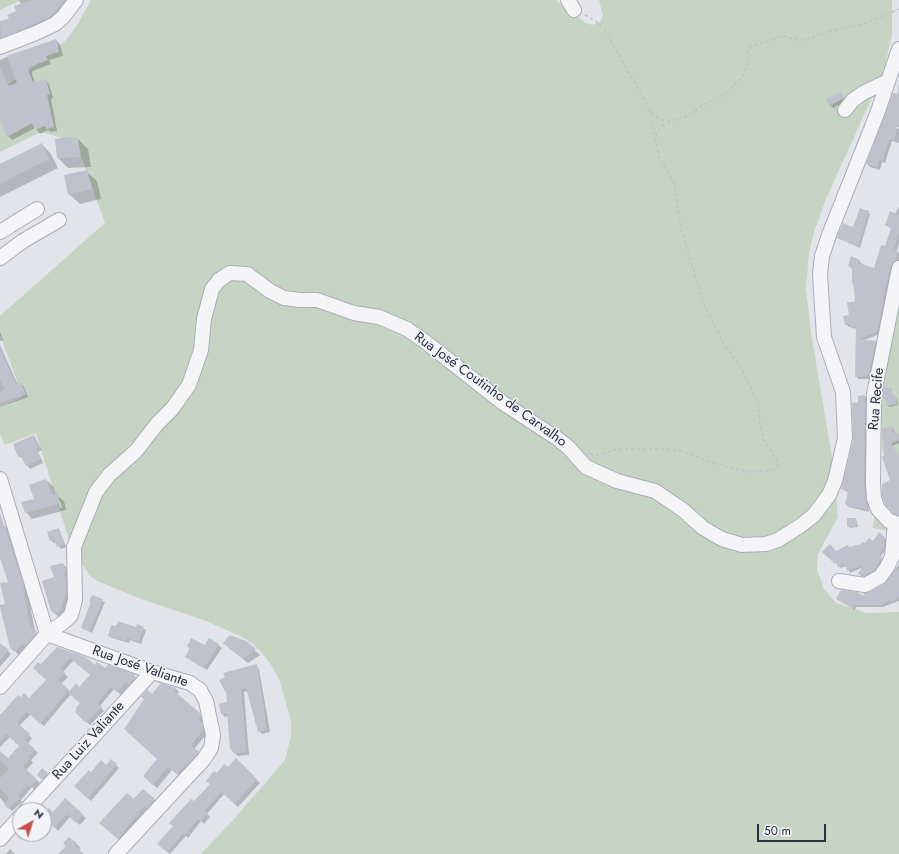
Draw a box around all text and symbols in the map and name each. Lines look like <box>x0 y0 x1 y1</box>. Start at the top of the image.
street label: Rua José Coutinho de Carvalho <box>410 329 570 451</box>
street label: Rua Recife <box>866 367 888 431</box>
street label: Rua José Valiante <box>90 643 190 691</box>
street label: Rua Luiz Valiante <box>49 698 129 784</box>
north arrow <box>12 802 52 842</box>
text: N <box>30 804 47 822</box>
scale bar <box>759 816 828 842</box>
text: 50 m <box>764 822 791 840</box>

